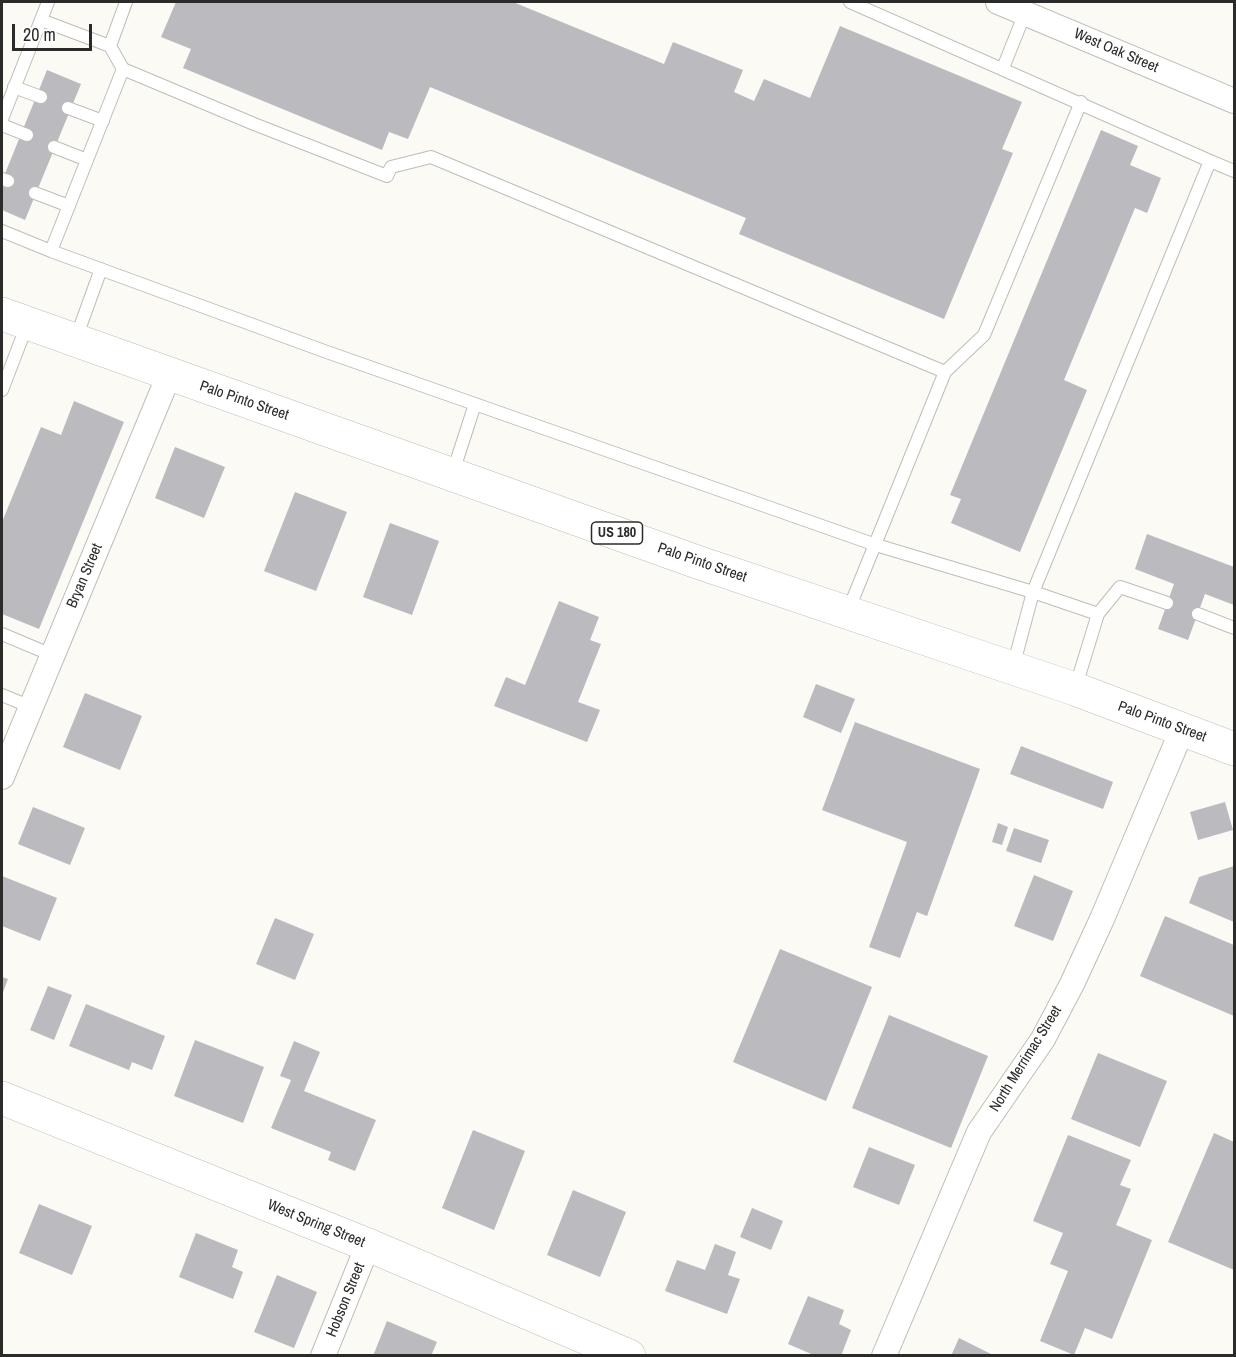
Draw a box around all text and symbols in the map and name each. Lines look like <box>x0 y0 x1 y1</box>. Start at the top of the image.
scale bar <box>15 12 94 50</box>
text: 20 m <box>23 22 56 47</box>
street label: West Oak Street <box>1071 25 1161 77</box>
street label: Palo Pinto Street <box>197 377 291 425</box>
road number: US 180 <box>592 522 642 544</box>
street label: Palo Pinto Street <box>655 539 749 587</box>
street label: Bryan Street <box>63 541 107 611</box>
street label: Palo Pinto Street <box>1115 698 1209 746</box>
street label: North Merrimac Street <box>986 1003 1066 1115</box>
street label: West Spring Street <box>265 1196 367 1252</box>
street label: Hobson Street <box>323 1260 369 1340</box>

